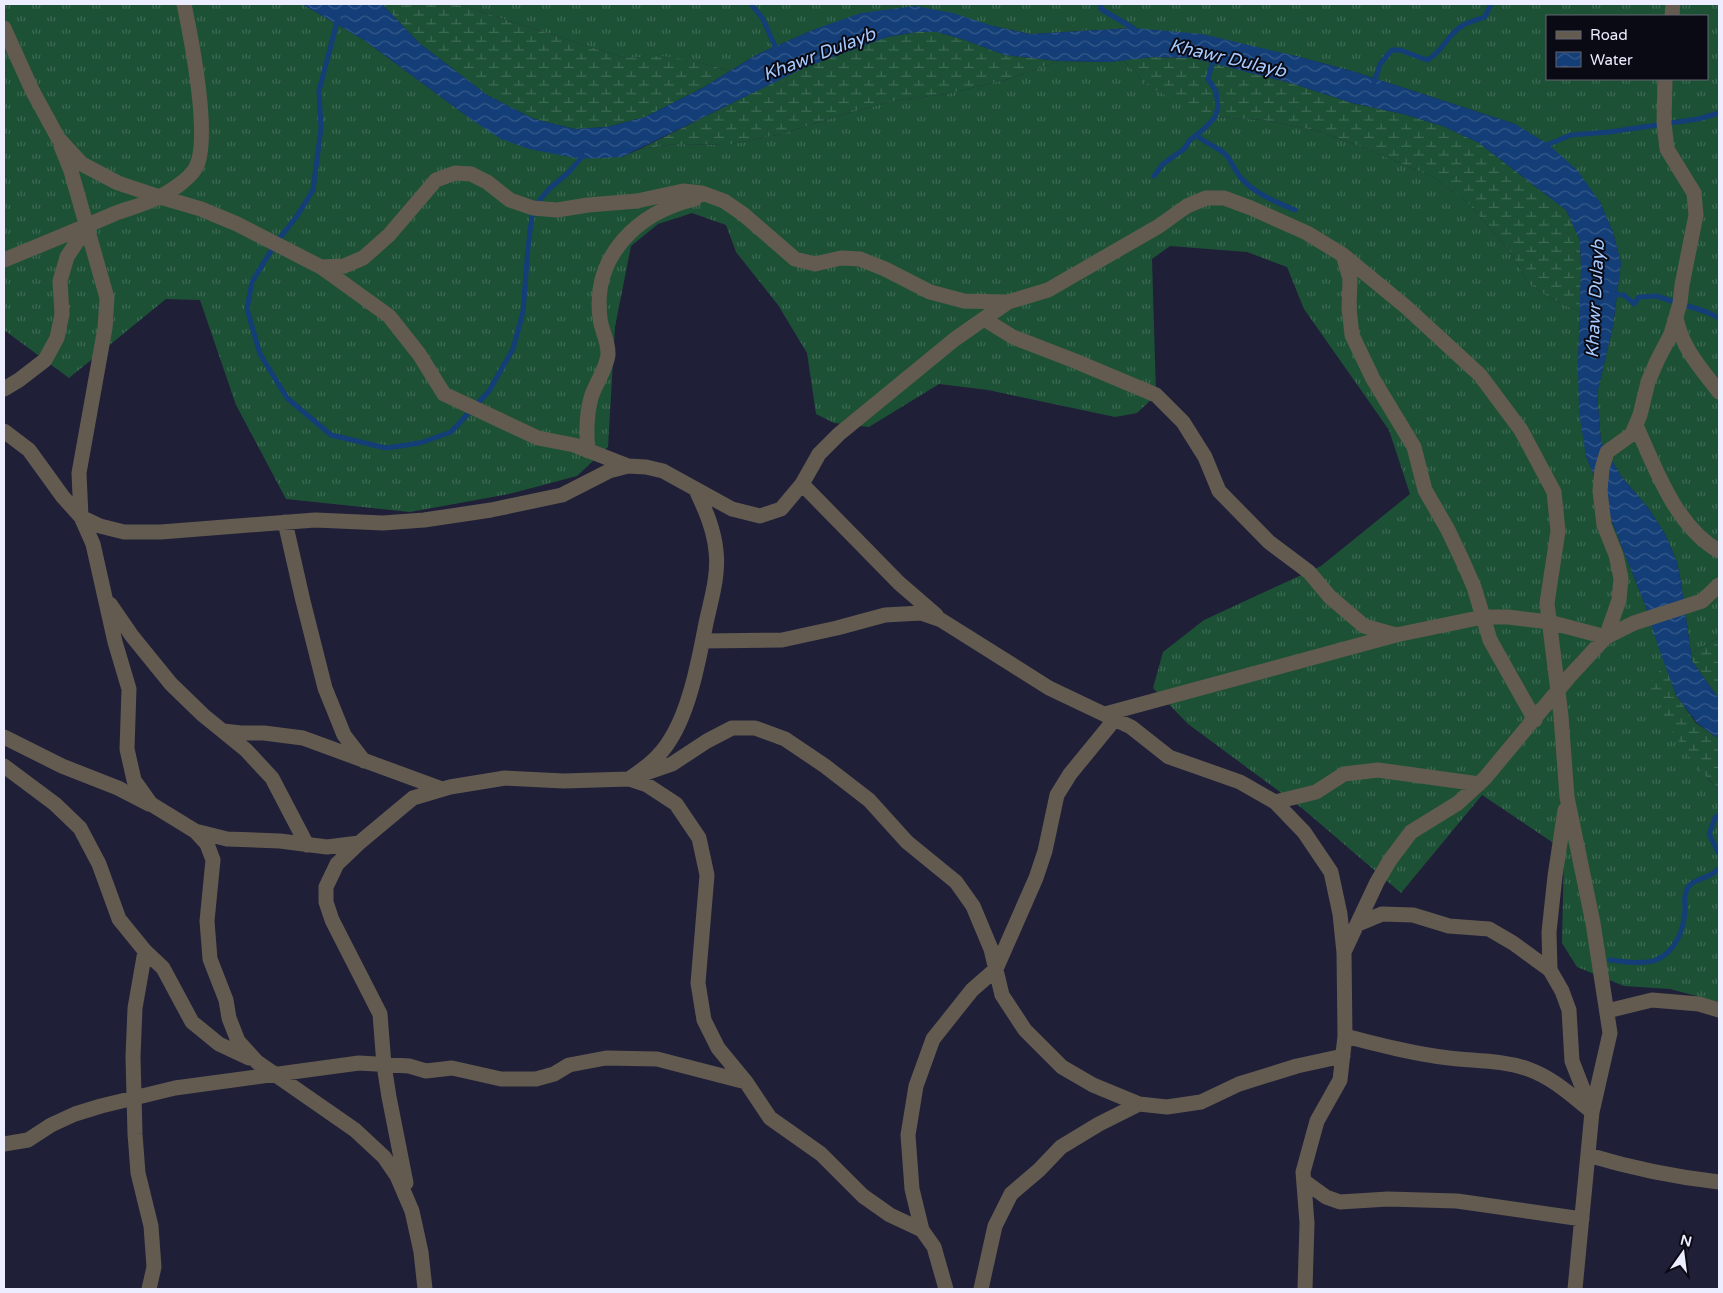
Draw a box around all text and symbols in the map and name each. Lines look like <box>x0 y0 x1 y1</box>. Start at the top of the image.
legend <box>1546 15 1708 80</box>
water label: Khawr Dulayb <box>760 22 880 86</box>
text: Road <box>1590 26 1628 44</box>
water label: Khawr Dulayb <box>1168 34 1290 82</box>
text: Water <box>1590 51 1633 69</box>
water label: Khawr Dulayb <box>1581 238 1609 359</box>
north arrow <box>1658 1228 1708 1278</box>
text: N <box>1679 1231 1694 1250</box>

